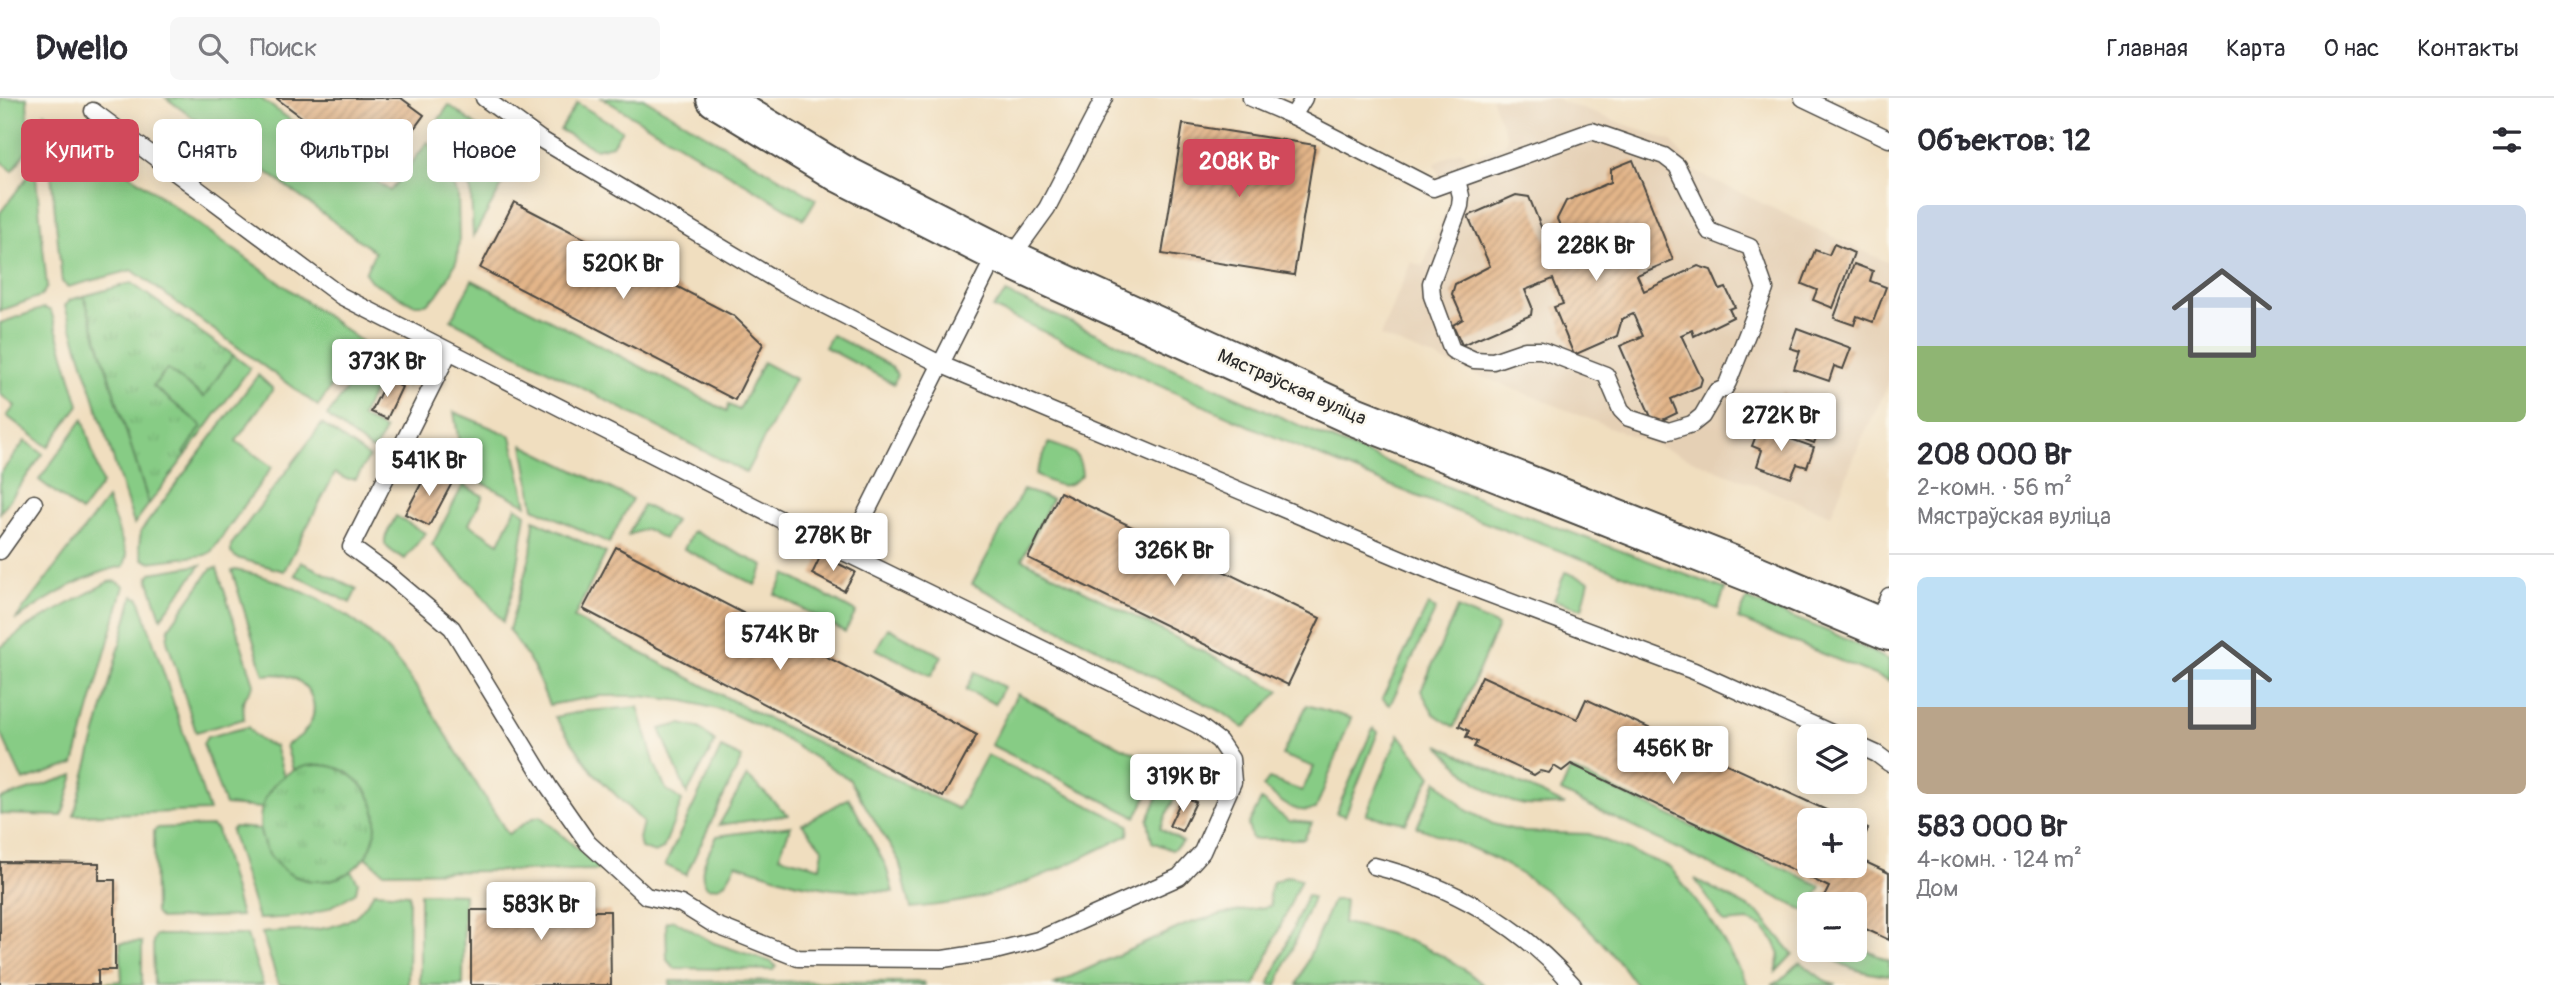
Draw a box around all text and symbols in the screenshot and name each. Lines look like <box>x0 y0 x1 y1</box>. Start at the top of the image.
search box <box>170 17 660 80</box>
text: Dwello <box>35 28 128 69</box>
icon: search <box>194 29 232 67</box>
text: Поиск <box>250 32 317 64</box>
text: Главная <box>2107 34 2188 63</box>
text: Карта <box>2226 34 2286 63</box>
text: О нас <box>2324 34 2379 63</box>
text: Контакты <box>2417 34 2519 63</box>
chip: Купить <box>21 119 139 182</box>
chip: Снять <box>153 119 262 182</box>
chip: Фильтры <box>276 119 413 182</box>
chip: Новое <box>427 119 540 182</box>
icon: filters <box>2488 121 2526 159</box>
text: Объектов: 12 <box>1917 122 2091 159</box>
pin: 208K Br <box>1174 140 1304 199</box>
text: 208K Br <box>1199 147 1279 176</box>
pin: 228K Br <box>1531 223 1661 283</box>
text: 228K Br <box>1557 231 1635 260</box>
pin: 520K Br <box>558 242 688 301</box>
text: 520K Br <box>582 249 664 278</box>
icon: home <box>2159 250 2285 376</box>
pin: 373K Br <box>322 340 452 399</box>
street label: Мястраўская вуліца <box>1214 343 1370 431</box>
text: 373K Br <box>348 347 426 376</box>
pin: 272K Br <box>1716 394 1846 453</box>
text: 272K Br <box>1742 401 1820 430</box>
text: 208 000 Br <box>1917 436 2072 473</box>
pin: 541K Br <box>364 438 494 498</box>
text: 541K Br <box>392 446 466 475</box>
text: 2-комн. · 56 m² <box>1917 473 2072 502</box>
text: Мястраўская вуліца <box>1917 502 2111 531</box>
pin: 278K Br <box>768 514 898 573</box>
text: 278K Br <box>795 521 871 550</box>
pin: 326K Br <box>1109 528 1239 588</box>
text: 326K Br <box>1134 536 1214 565</box>
pin: 574K Br <box>715 612 845 672</box>
text: 574K Br <box>741 620 819 649</box>
icon: home <box>2159 622 2285 748</box>
map controls <box>1797 724 1867 962</box>
button: layers <box>1797 724 1867 794</box>
pin: 456K Br <box>1608 726 1738 786</box>
text: 456K Br <box>1633 734 1713 763</box>
pin: 319K Br <box>1118 754 1248 814</box>
text: 319K Br <box>1146 762 1220 791</box>
button: + <box>1797 808 1867 878</box>
text: 583 000 Br <box>1917 808 2067 845</box>
text: 4-комн. · 124 m² <box>1917 845 2082 874</box>
text: Дом <box>1917 874 1958 903</box>
pin: 583K Br <box>476 882 606 942</box>
text: 583K Br <box>503 890 579 919</box>
button: − <box>1797 892 1867 962</box>

